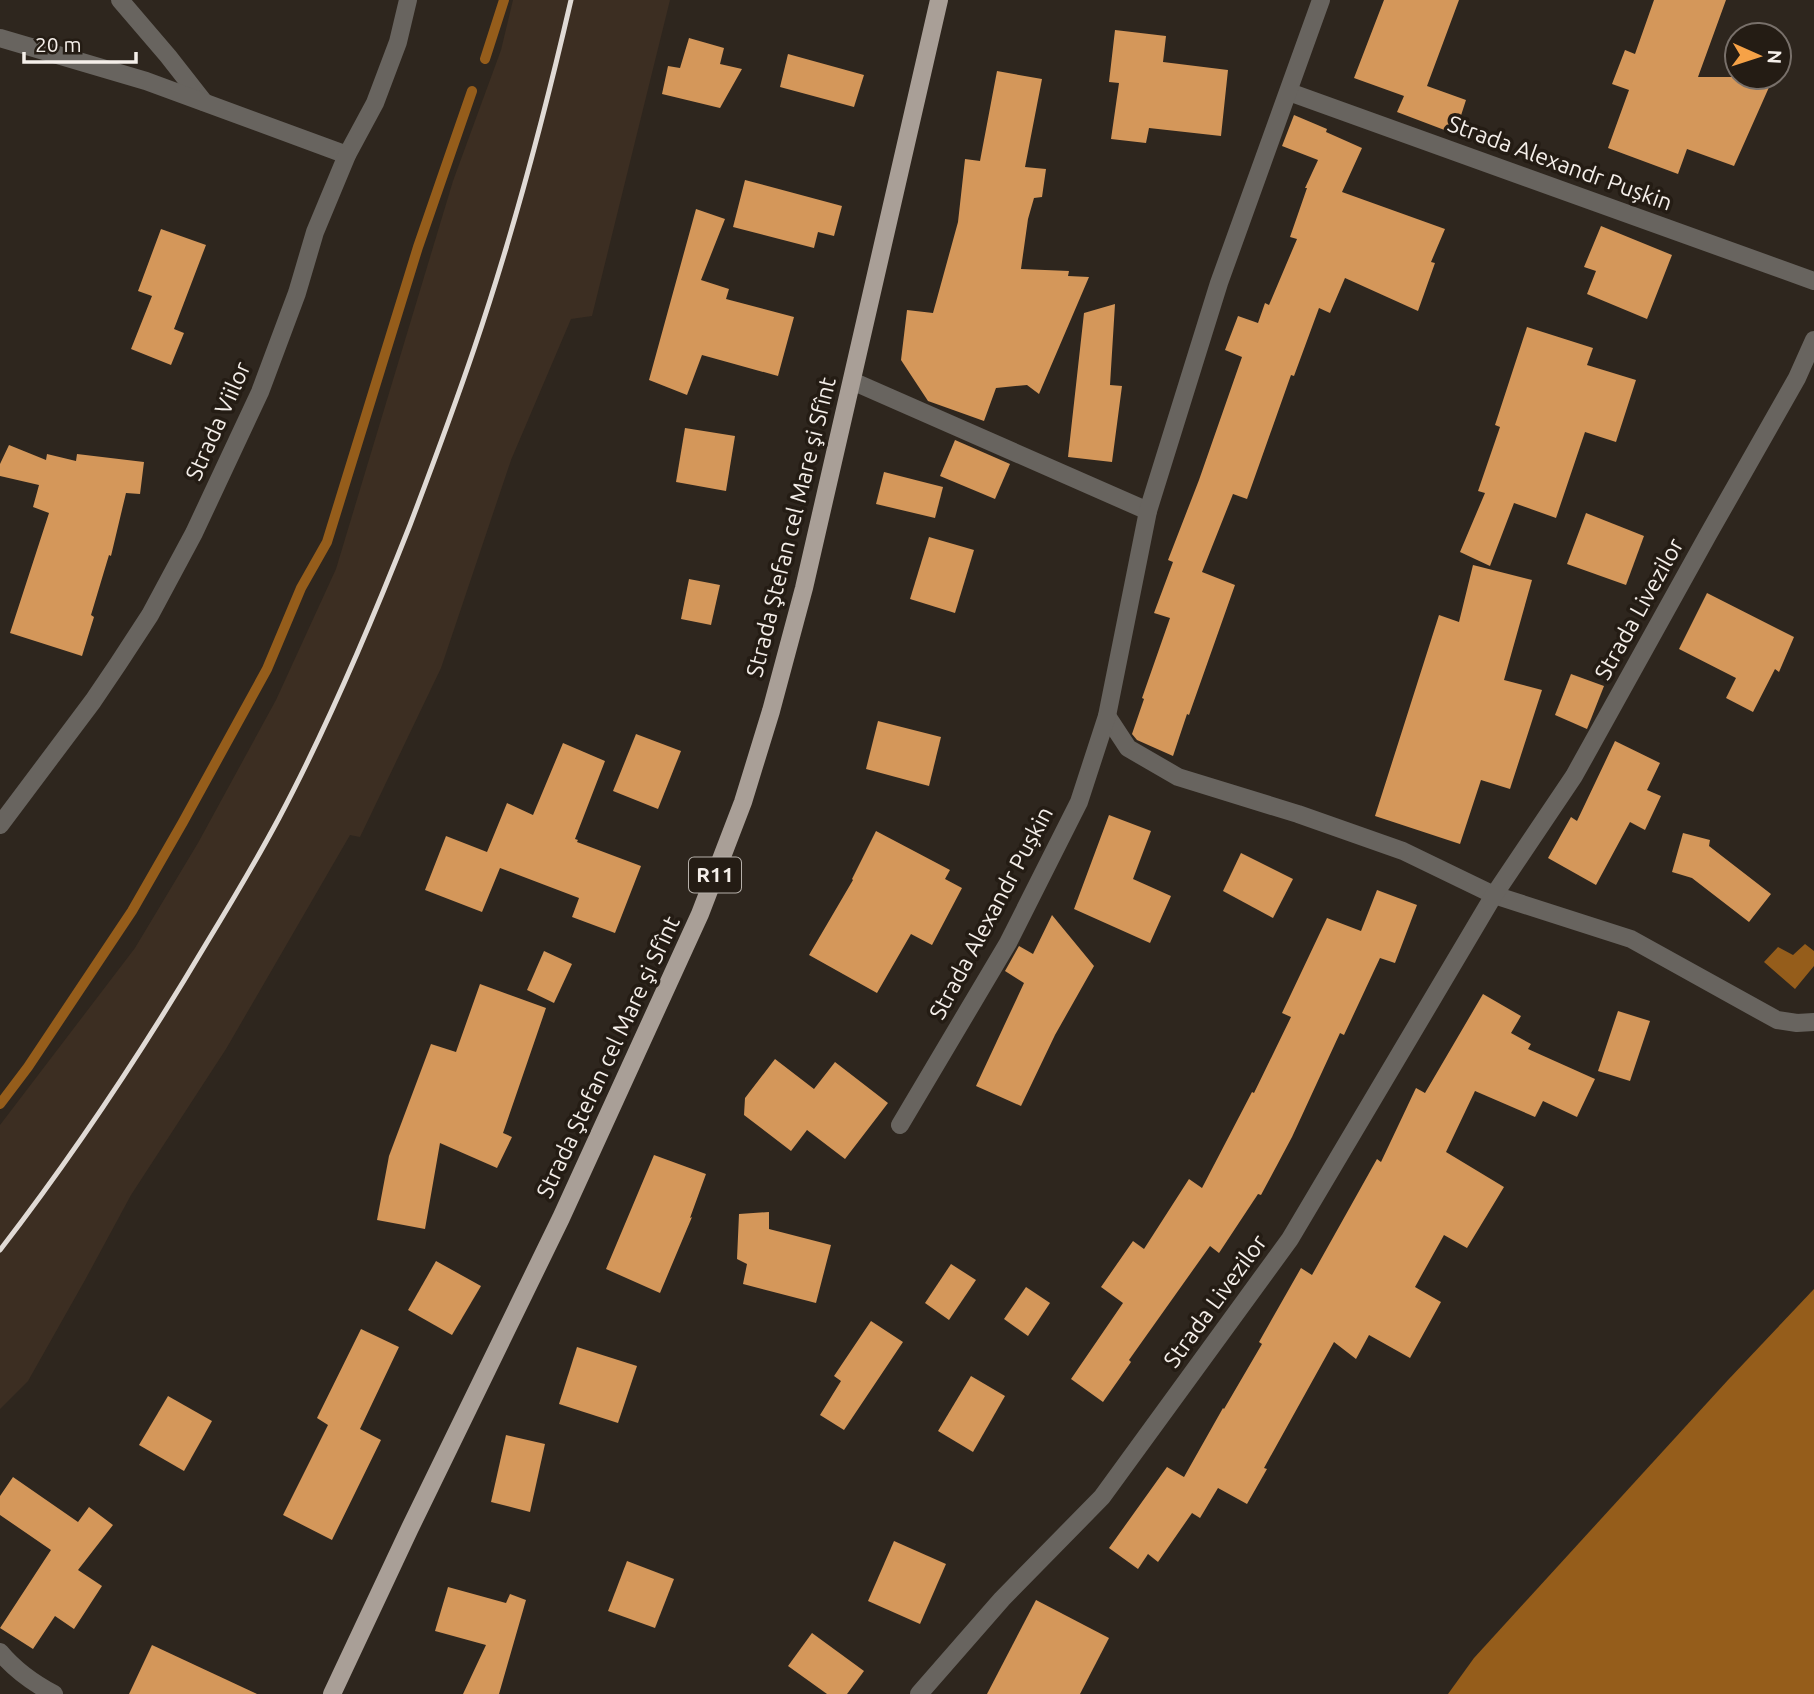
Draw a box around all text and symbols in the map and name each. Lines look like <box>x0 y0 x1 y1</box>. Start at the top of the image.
scale bar <box>24 21 136 65</box>
north arrow <box>1723 21 1793 91</box>
text: 20 m <box>35 32 82 56</box>
text: N <box>1764 49 1786 65</box>
street label: Strada Alexandr Pușkin <box>1445 110 1676 215</box>
street label: Strada Viilor <box>180 358 255 484</box>
street label: Strada Ştefan cel Mare şi Sfînt <box>741 374 840 679</box>
street label: Strada Livezilor <box>1589 534 1688 684</box>
street label: Strada Alexandr Pușkin <box>924 802 1057 1023</box>
road number: R11 <box>689 858 741 892</box>
street label: Strada Ştefan cel Mare şi Sfînt <box>531 912 684 1202</box>
street label: Strada Livezilor <box>1158 1229 1271 1372</box>

